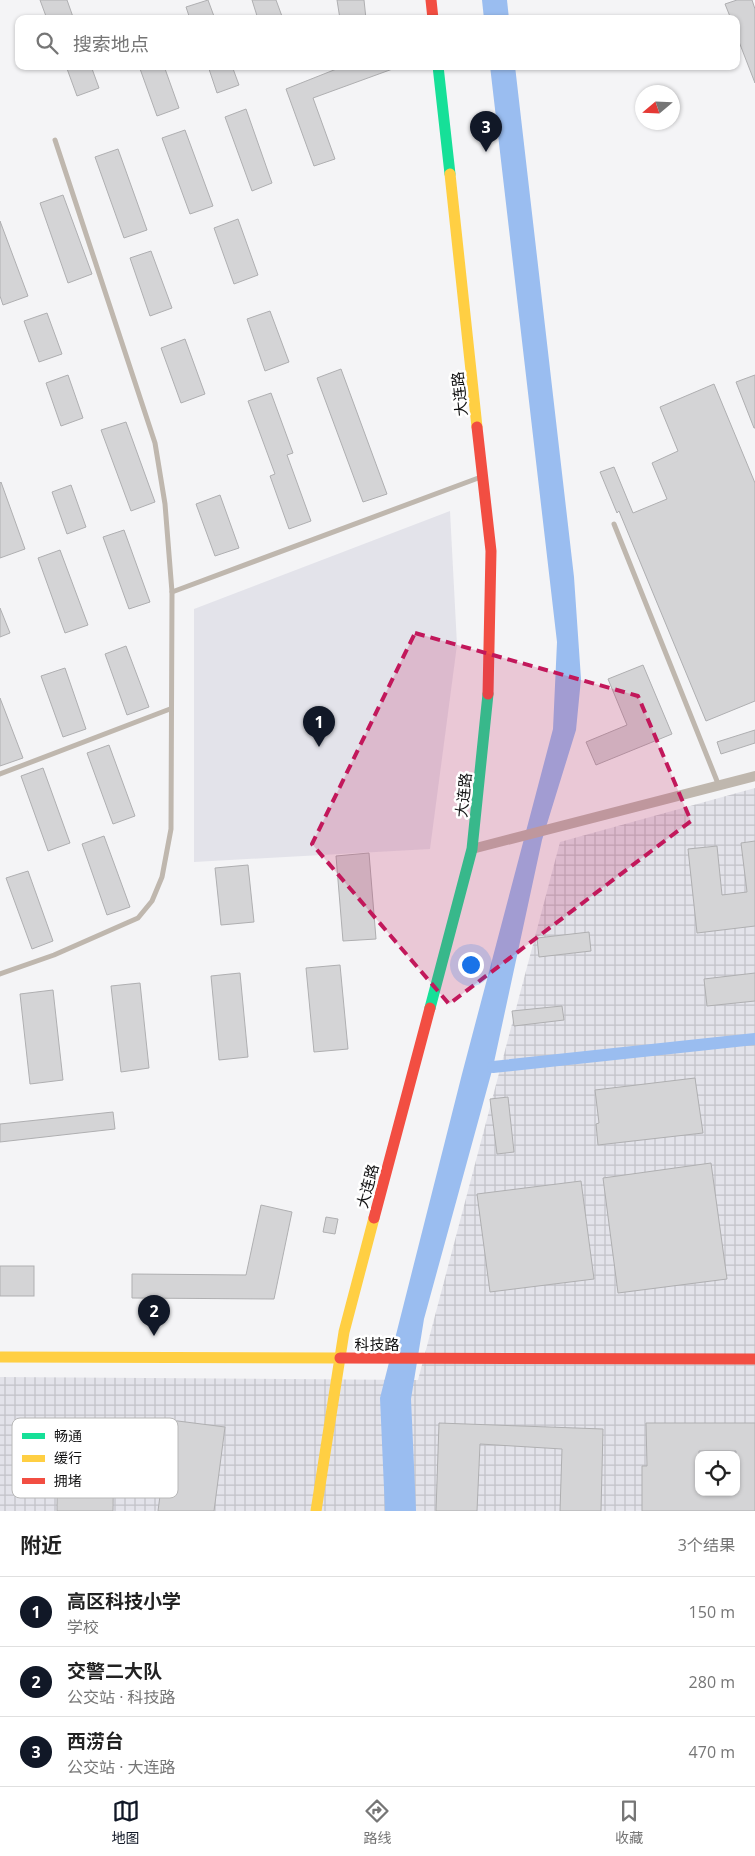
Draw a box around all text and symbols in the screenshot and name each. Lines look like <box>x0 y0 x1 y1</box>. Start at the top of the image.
search box <box>15 15 740 70</box>
icon: search <box>33 29 61 57</box>
text: 搜索地点 <box>73 31 149 57</box>
north arrow <box>635 85 680 130</box>
pin: 3 <box>470 111 502 152</box>
street label: 大连路 <box>447 371 471 417</box>
pin: 1 <box>303 706 335 747</box>
street label: 大连路 <box>451 772 475 818</box>
your location <box>458 952 484 978</box>
street label: 大连路 <box>352 1162 382 1210</box>
pin: 2 <box>138 1295 170 1336</box>
street label: 科技路 <box>354 1334 400 1354</box>
legend <box>12 1418 178 1498</box>
text: 畅通 <box>54 1426 82 1445</box>
text: 缓行 <box>54 1448 82 1467</box>
map controls <box>695 1451 740 1496</box>
button: locate <box>695 1451 740 1496</box>
text: 拥堵 <box>54 1471 82 1490</box>
text: 附近 <box>20 1531 62 1559</box>
text: 3个结果 <box>678 1534 735 1556</box>
text: 高区科技小学 <box>67 1588 181 1614</box>
text: 1 <box>31 1601 41 1623</box>
text: 150 m <box>689 1601 735 1623</box>
text: 学校 <box>67 1616 99 1638</box>
text: 交警二大队 <box>67 1658 162 1684</box>
text: 2 <box>31 1671 41 1693</box>
text: 280 m <box>689 1671 735 1693</box>
text: 公交站 · 科技路 <box>67 1686 176 1708</box>
text: 西涝台 <box>67 1728 124 1754</box>
text: 3 <box>31 1741 41 1763</box>
text: 470 m <box>689 1741 735 1763</box>
text: 公交站 · 大连路 <box>67 1756 176 1778</box>
tab: 地图 <box>112 1797 140 1847</box>
tab: 路线 <box>363 1797 391 1847</box>
tab: 收藏 <box>615 1797 643 1847</box>

